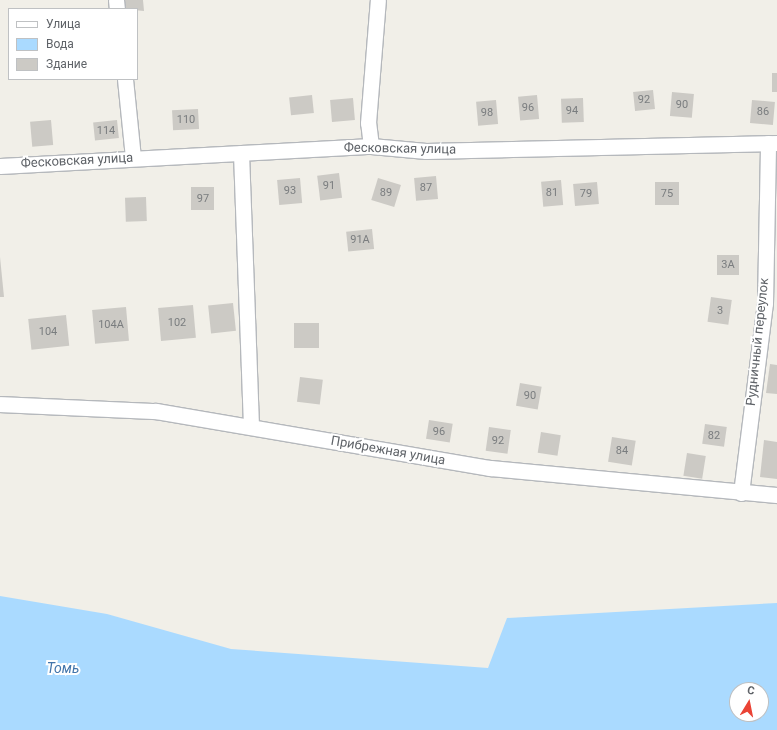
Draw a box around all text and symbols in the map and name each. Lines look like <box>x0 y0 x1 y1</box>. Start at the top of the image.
legend <box>8 8 138 80</box>
text: Улица <box>46 17 81 31</box>
text: Вода <box>46 37 74 51</box>
text: Здание <box>46 57 87 71</box>
house number: 92 <box>638 93 650 107</box>
house number: 90 <box>676 98 688 112</box>
house number: 96 <box>522 101 534 115</box>
house number: 94 <box>566 104 578 118</box>
house number: 86 <box>757 105 769 119</box>
house number: 98 <box>481 106 493 120</box>
house number: 110 <box>177 113 195 127</box>
house number: 114 <box>97 124 115 138</box>
street label: Фесковская улица <box>344 140 456 158</box>
street label: Фесковская улица <box>20 150 134 172</box>
house number: 91 <box>323 179 335 193</box>
house number: 87 <box>420 181 432 195</box>
house number: 93 <box>284 184 296 198</box>
house number: 89 <box>380 186 392 200</box>
house number: 81 <box>546 186 558 200</box>
house number: 79 <box>580 187 592 201</box>
house number: 75 <box>661 187 673 201</box>
house number: 97 <box>197 192 209 206</box>
house number: 91А <box>350 233 370 247</box>
house number: 3А <box>721 258 735 272</box>
street label: Рудничный переулок <box>744 277 772 407</box>
house number: 3 <box>717 304 723 318</box>
house number: 102 <box>168 316 186 330</box>
house number: 104А <box>98 318 124 332</box>
house number: 104 <box>39 325 57 339</box>
house number: 90 <box>524 389 536 403</box>
house number: 96 <box>433 425 445 439</box>
house number: 82 <box>708 429 720 443</box>
street label: Прибрежная улица <box>330 433 446 469</box>
house number: 92 <box>492 434 504 448</box>
house number: 84 <box>616 444 628 458</box>
water label: Томь <box>47 660 79 676</box>
north arrow <box>729 682 769 722</box>
text: С <box>746 684 756 698</box>

